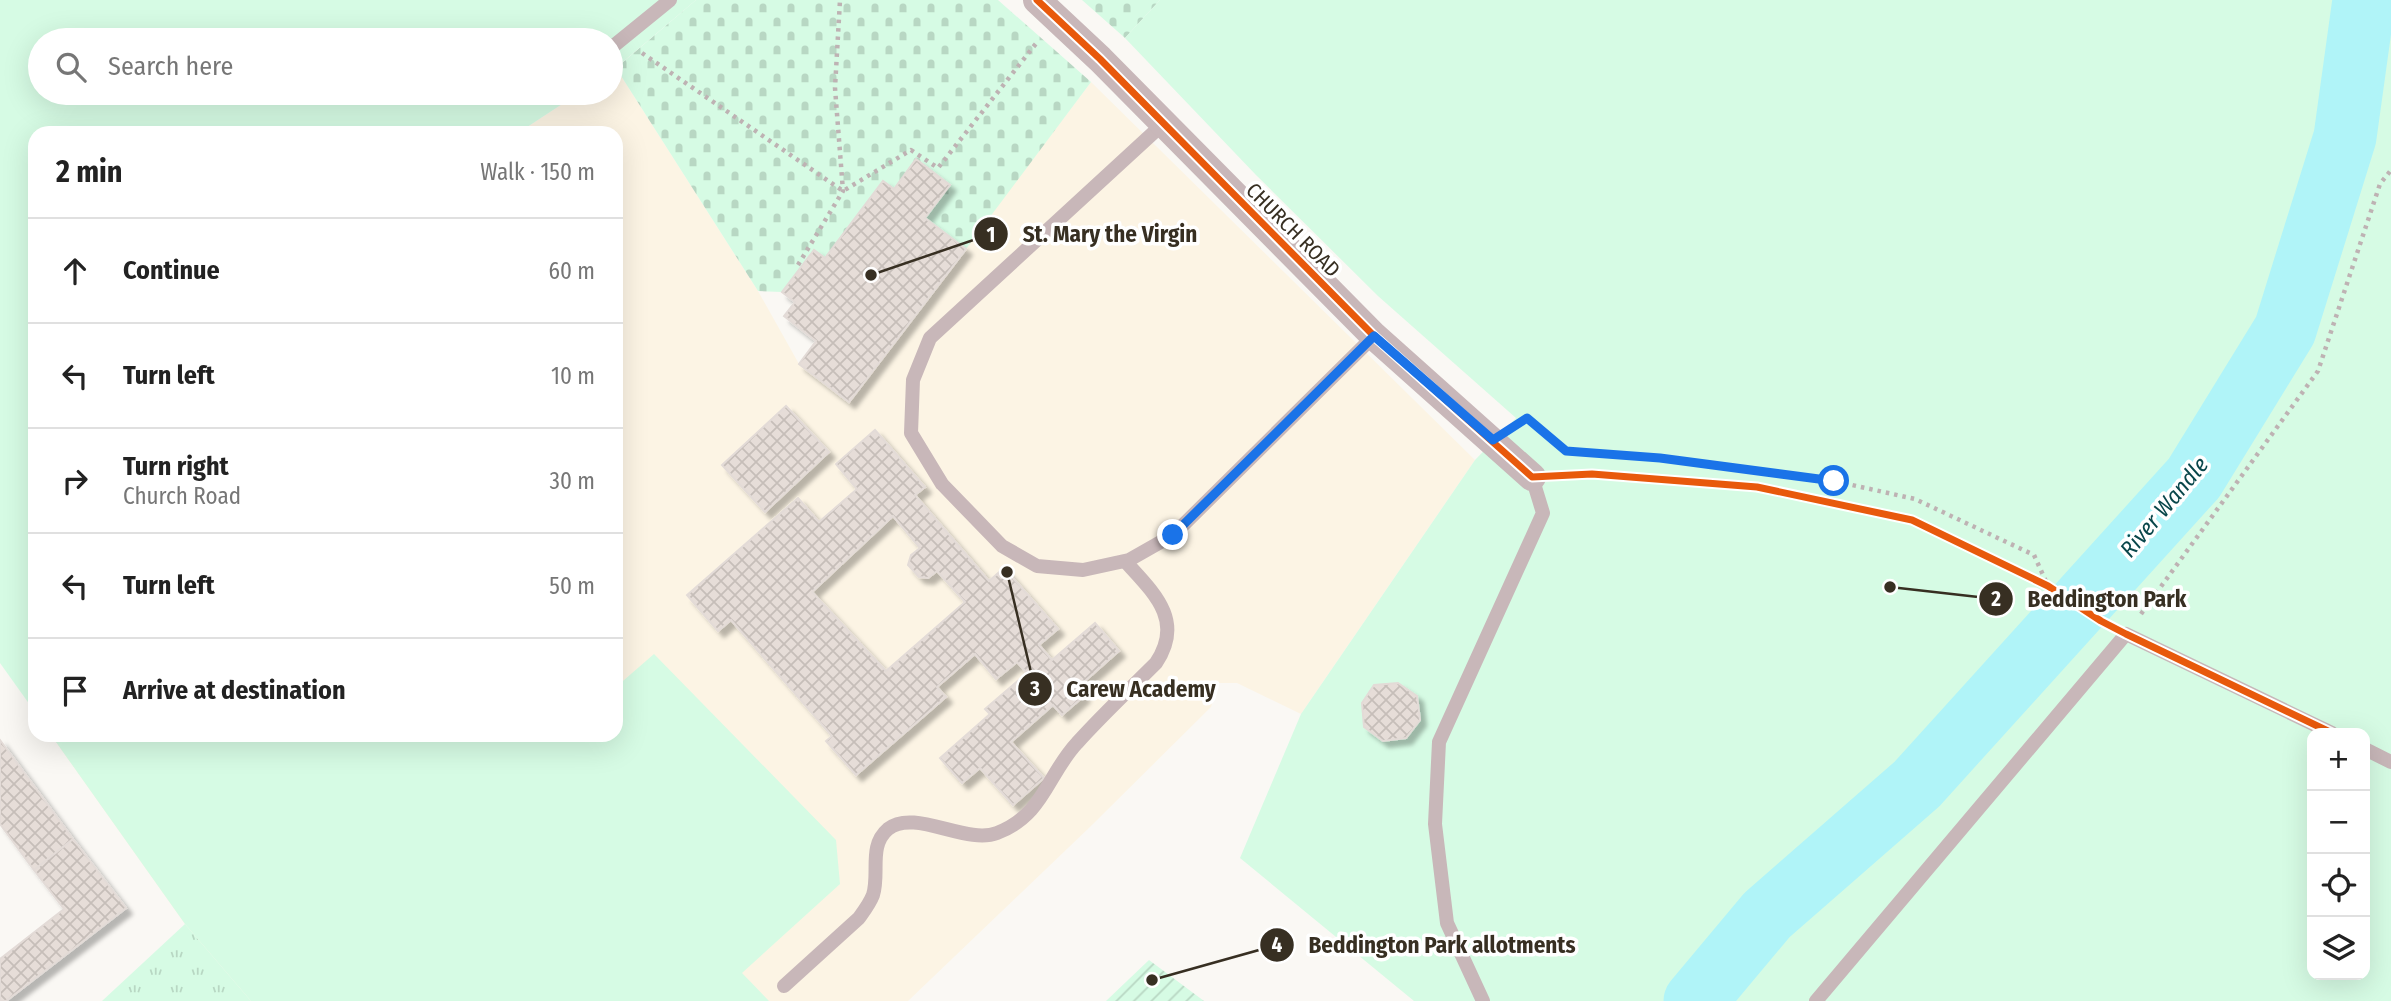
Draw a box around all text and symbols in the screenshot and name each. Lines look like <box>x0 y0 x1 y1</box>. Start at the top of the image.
search box <box>28 28 623 105</box>
icon: search <box>52 48 90 86</box>
text: Search here <box>108 51 233 82</box>
text: 2 min <box>56 154 123 190</box>
text: Walk · 150 m <box>480 158 595 186</box>
street label: CHURCH ROAD <box>1240 177 1346 283</box>
callout: St. Mary the Virgin <box>973 212 1211 256</box>
text: St. Mary the Virgin <box>1023 220 1197 248</box>
text: 1 <box>987 222 995 248</box>
icon: ahead <box>56 252 94 290</box>
text: Continue <box>123 255 220 286</box>
text: 60 m <box>549 257 595 285</box>
icon: left <box>56 357 94 395</box>
text: Turn left <box>123 360 215 391</box>
text: 10 m <box>551 362 595 390</box>
text: Turn right <box>123 451 229 482</box>
water label: River Wandle <box>2114 451 2214 563</box>
icon: right <box>56 462 94 500</box>
route start <box>1818 465 1849 496</box>
text: 30 m <box>550 467 595 495</box>
text: Church Road <box>123 482 241 510</box>
route end <box>1157 519 1188 550</box>
icon: left <box>56 567 94 605</box>
text: Turn left <box>123 570 215 601</box>
text: 50 m <box>549 572 595 600</box>
callout: Beddington Park <box>1979 577 2200 621</box>
text: Beddington Park <box>2028 585 2187 613</box>
text: 2 <box>1990 586 2001 612</box>
callout: Carew Academy <box>1017 667 1230 711</box>
icon: arrive <box>56 672 94 710</box>
text: Arrive at destination <box>123 675 346 706</box>
text: Carew Academy <box>1066 675 1217 703</box>
text: 3 <box>1029 676 1040 702</box>
map controls <box>2307 728 2370 980</box>
button: + <box>2307 728 2370 791</box>
button: − <box>2307 791 2370 854</box>
button: locate <box>2307 854 2370 917</box>
button: layers <box>2307 917 2370 980</box>
callout: Beddington Park allotments <box>1259 923 1589 967</box>
text: Beddington Park allotments <box>1308 931 1576 959</box>
text: 4 <box>1272 932 1283 958</box>

